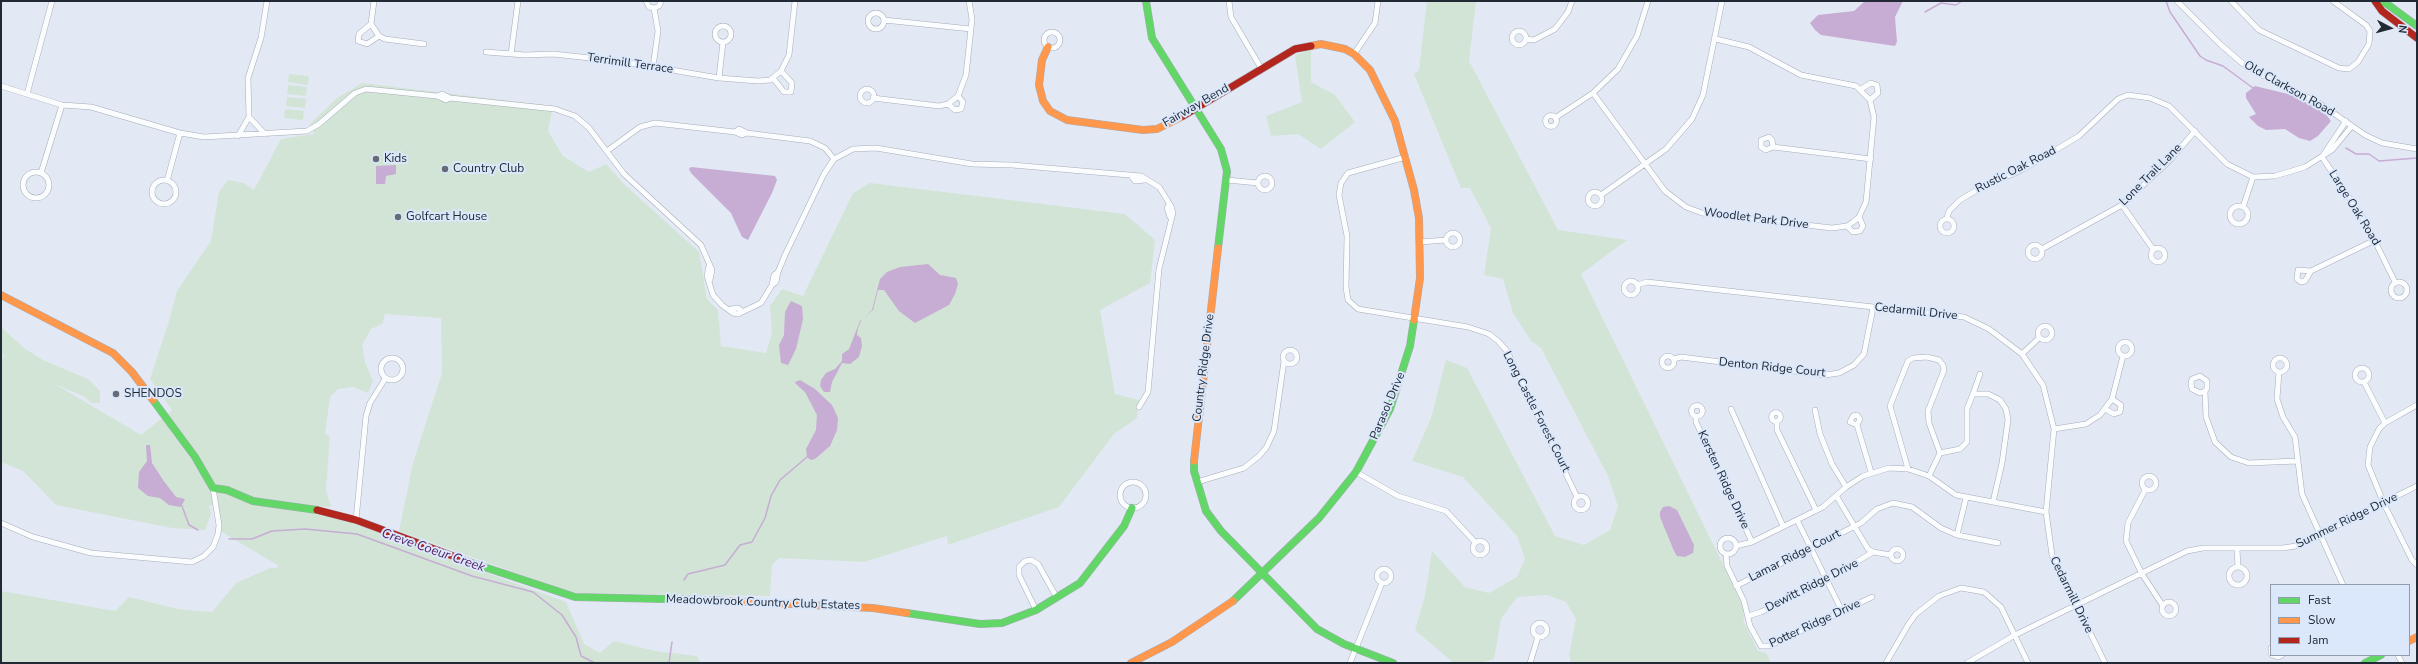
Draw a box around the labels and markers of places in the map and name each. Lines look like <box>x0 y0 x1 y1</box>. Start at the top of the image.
place label: Kids <box>384 152 407 166</box>
marker: Kids <box>371 154 381 164</box>
place label: Country Club <box>453 162 524 176</box>
marker: Country Club <box>440 164 450 174</box>
place label: Golfcart House <box>406 210 487 224</box>
marker: Golfcart House <box>393 212 403 222</box>
place label: SHENDOS <box>124 387 182 401</box>
marker: SHENDOS <box>111 389 121 399</box>

